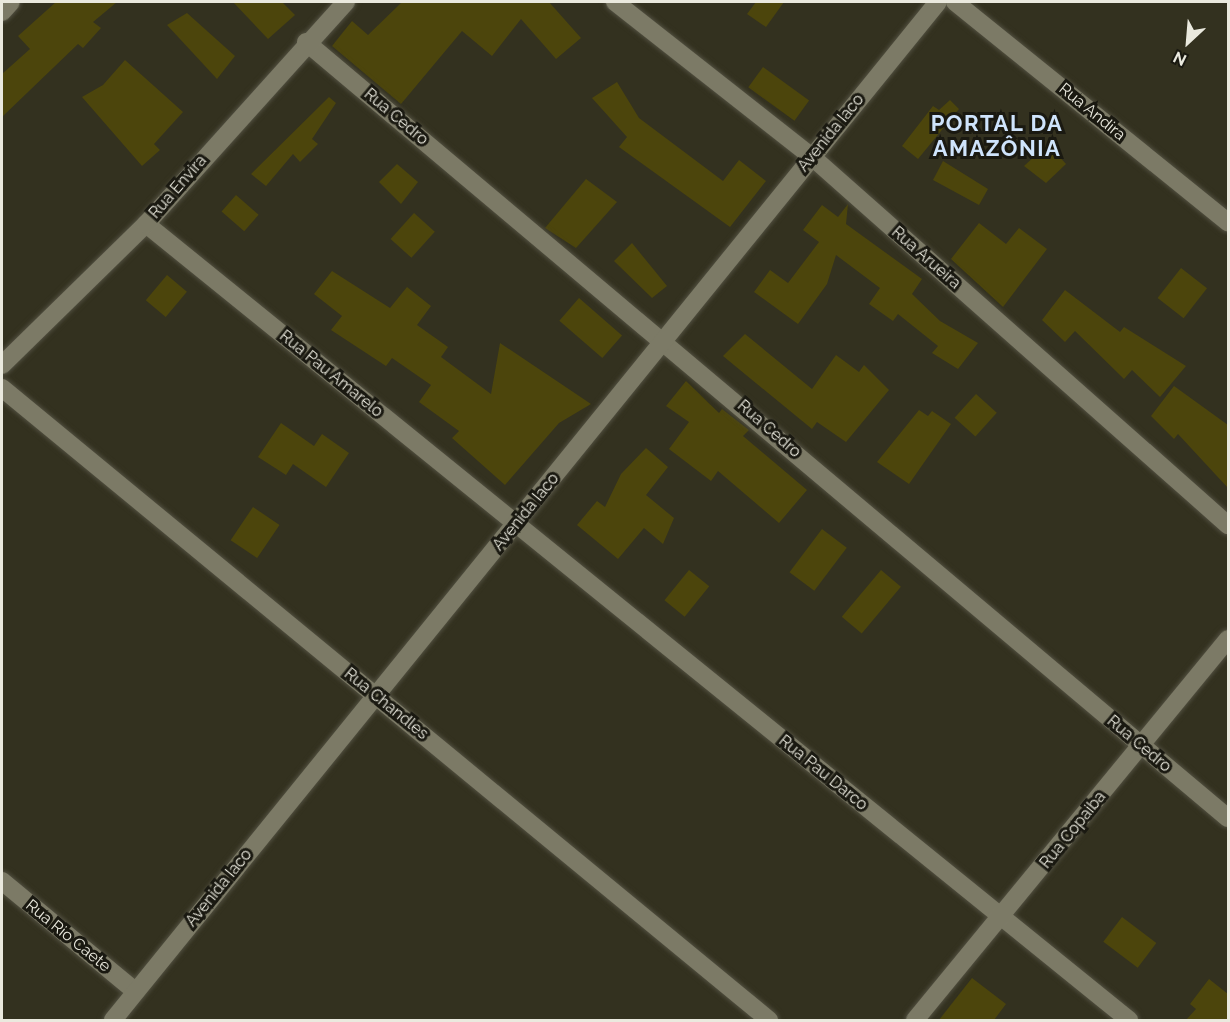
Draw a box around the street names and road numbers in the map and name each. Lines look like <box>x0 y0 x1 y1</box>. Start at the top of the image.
street label: Rua Andira <box>1055 79 1129 145</box>
street label: Rua Cedro <box>360 85 432 149</box>
street label: Avenida Iaco <box>794 90 868 176</box>
street label: Rua Envira <box>145 151 211 223</box>
street label: Rua Arueira <box>887 223 965 293</box>
street label: Rua Pau Amarelo <box>275 326 387 422</box>
street label: Rua Cedro <box>733 396 805 462</box>
street label: Avenida Iaco <box>489 469 563 555</box>
street label: Rua Chandles <box>340 664 432 744</box>
street label: Rua Cedro <box>1103 712 1175 776</box>
street label: Rua Pau Darco <box>775 731 871 815</box>
street label: Rua Copaiba <box>1036 788 1110 872</box>
street label: Avenida Iaco <box>182 845 256 931</box>
street label: Rua Rio Caete <box>22 896 114 976</box>

